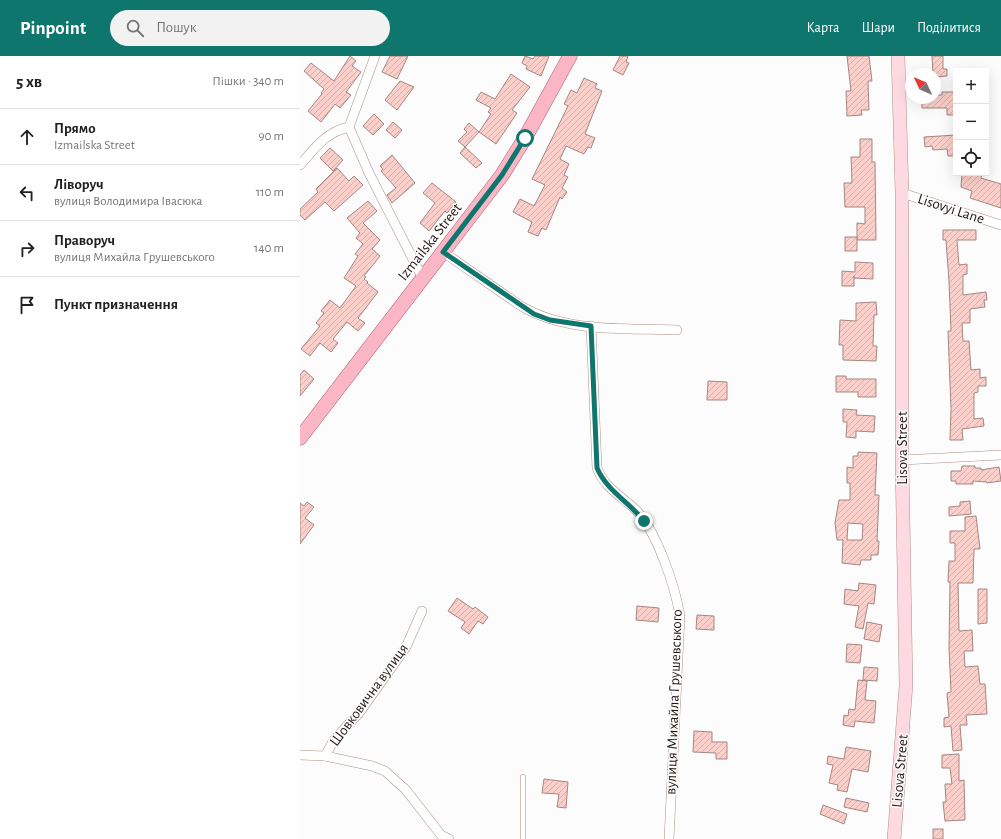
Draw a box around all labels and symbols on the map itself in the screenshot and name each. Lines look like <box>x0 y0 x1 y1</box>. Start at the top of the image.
north arrow <box>905 68 941 104</box>
route start <box>516 129 534 147</box>
street label: Lisovyi Lane <box>916 191 986 227</box>
street label: Izmailska Street <box>395 200 465 283</box>
street label: Lisova Street <box>895 411 910 485</box>
route end <box>635 512 653 530</box>
street label: вулиця Михайла Грушевського <box>663 609 685 795</box>
street label: Шовковична вулиця <box>327 641 411 749</box>
street label: Lisova Street <box>889 734 911 808</box>

